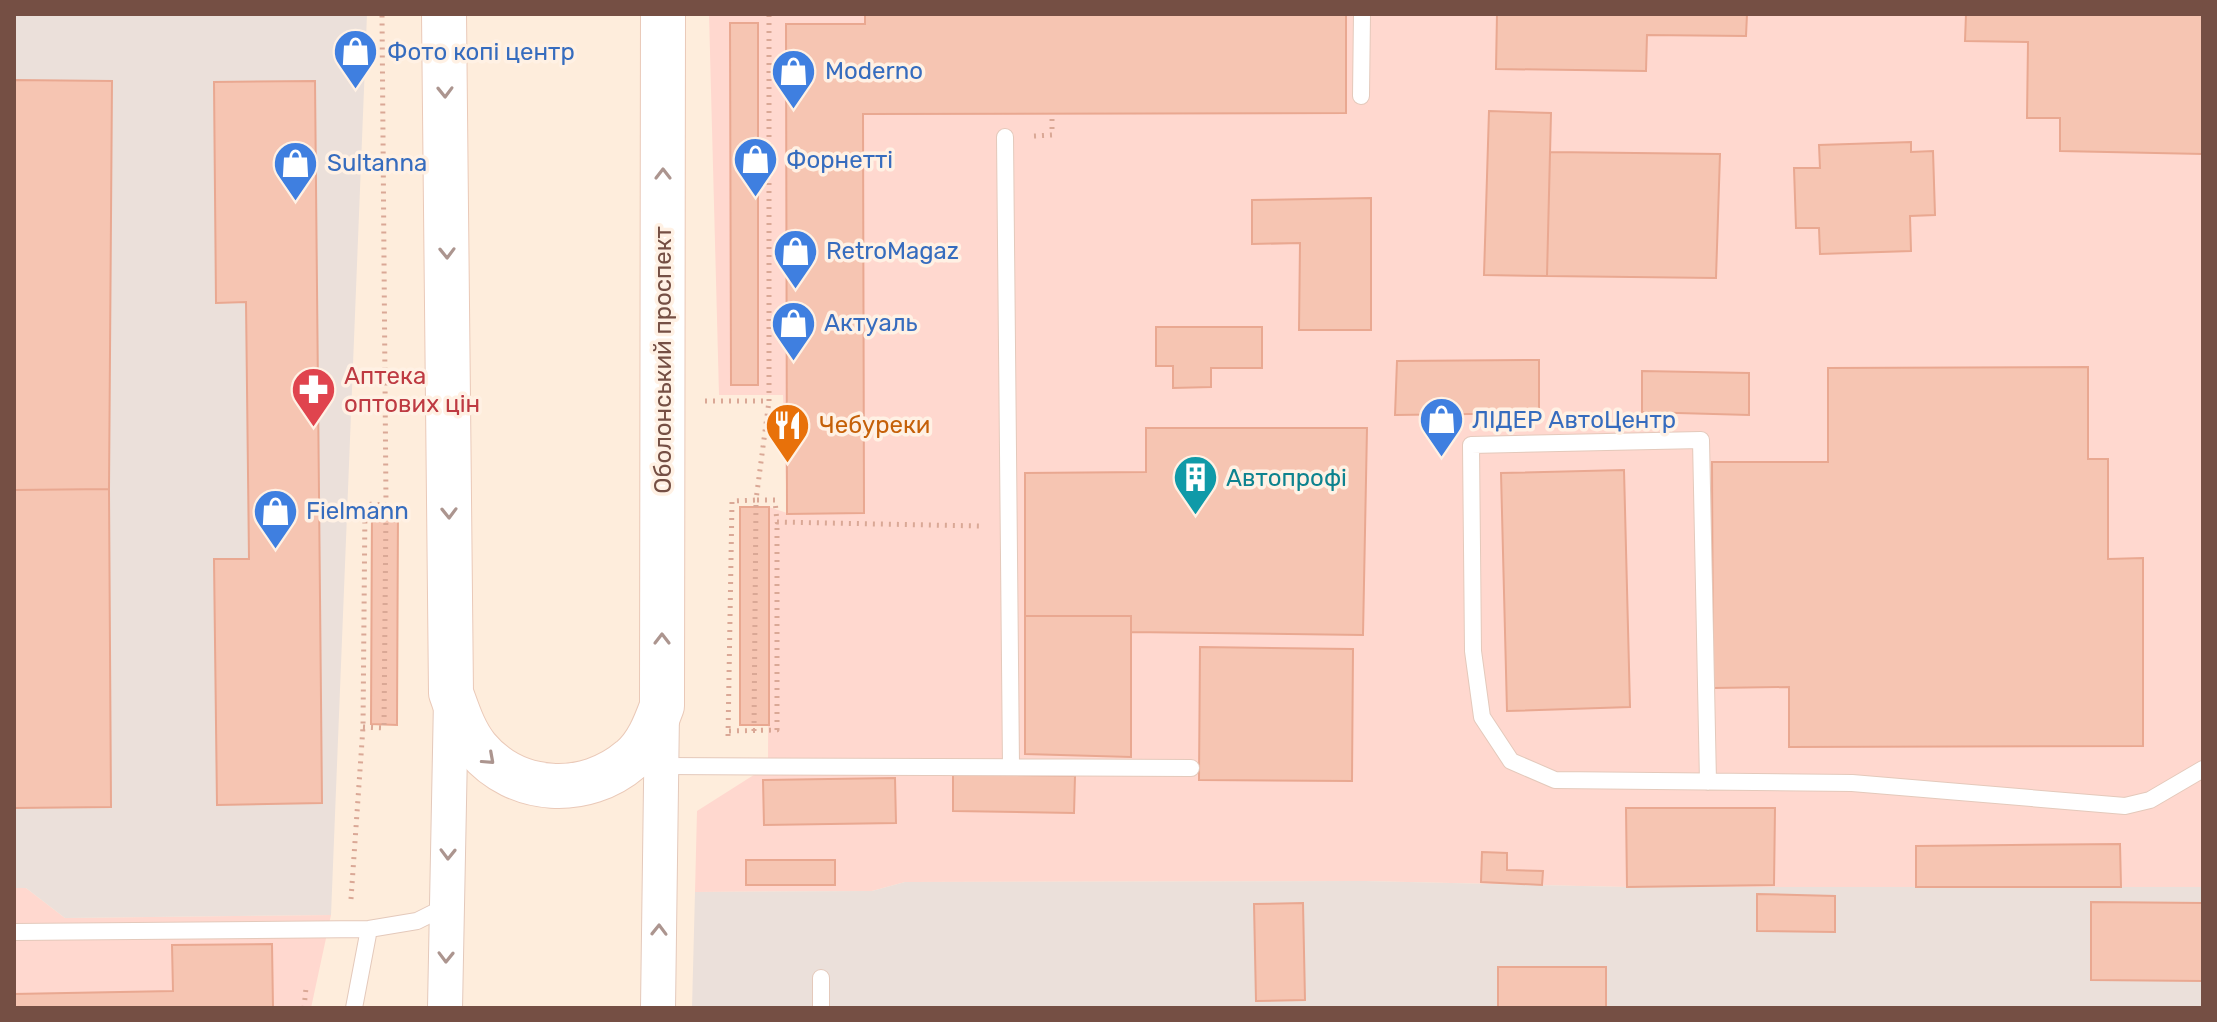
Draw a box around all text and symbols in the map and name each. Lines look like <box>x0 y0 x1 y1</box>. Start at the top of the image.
shop icon: Фото копі центр <box>332 28 380 91</box>
place label: Фото копі центр <box>387 38 575 66</box>
shop icon: Moderno <box>770 47 818 110</box>
place label: Moderno <box>825 57 923 85</box>
one-way arrow <box>436 86 454 99</box>
shop icon: Форнетті <box>731 136 779 199</box>
shop icon: Sultanna <box>272 139 320 202</box>
place label: Форнетті <box>786 146 893 174</box>
place label: Sultanna <box>327 149 427 177</box>
one-way arrow <box>655 167 672 180</box>
street label: Оболонський проспект <box>649 226 677 494</box>
shop icon: RetroMagaz <box>771 227 819 290</box>
place label: RetroMagaz <box>826 237 959 265</box>
one-way arrow <box>438 247 456 260</box>
shop icon: Актуаль <box>769 299 817 362</box>
place label: Актуаль <box>824 309 918 337</box>
place label: Аптека оптових цін <box>344 362 480 418</box>
pharmacy icon: Аптека оптових цін <box>289 366 337 429</box>
shop icon: ЛІДЕР АвтоЦентр <box>1417 396 1465 459</box>
restaurant icon: Чебуреки <box>764 401 812 464</box>
place label: ЛІДЕР АвтоЦентр <box>1472 406 1676 434</box>
place label: Чебуреки <box>819 411 930 439</box>
building icon: Автопрофі <box>1171 454 1219 517</box>
place label: Автопрофі <box>1226 464 1347 492</box>
shop icon: Fielmann <box>251 487 299 550</box>
place label: Fielmann <box>306 497 409 525</box>
one-way arrow <box>440 507 458 520</box>
one-way arrow <box>654 632 671 645</box>
one-way arrow <box>480 749 495 764</box>
one-way arrow <box>439 848 457 861</box>
one-way arrow <box>651 923 668 936</box>
one-way arrow <box>437 951 455 964</box>

